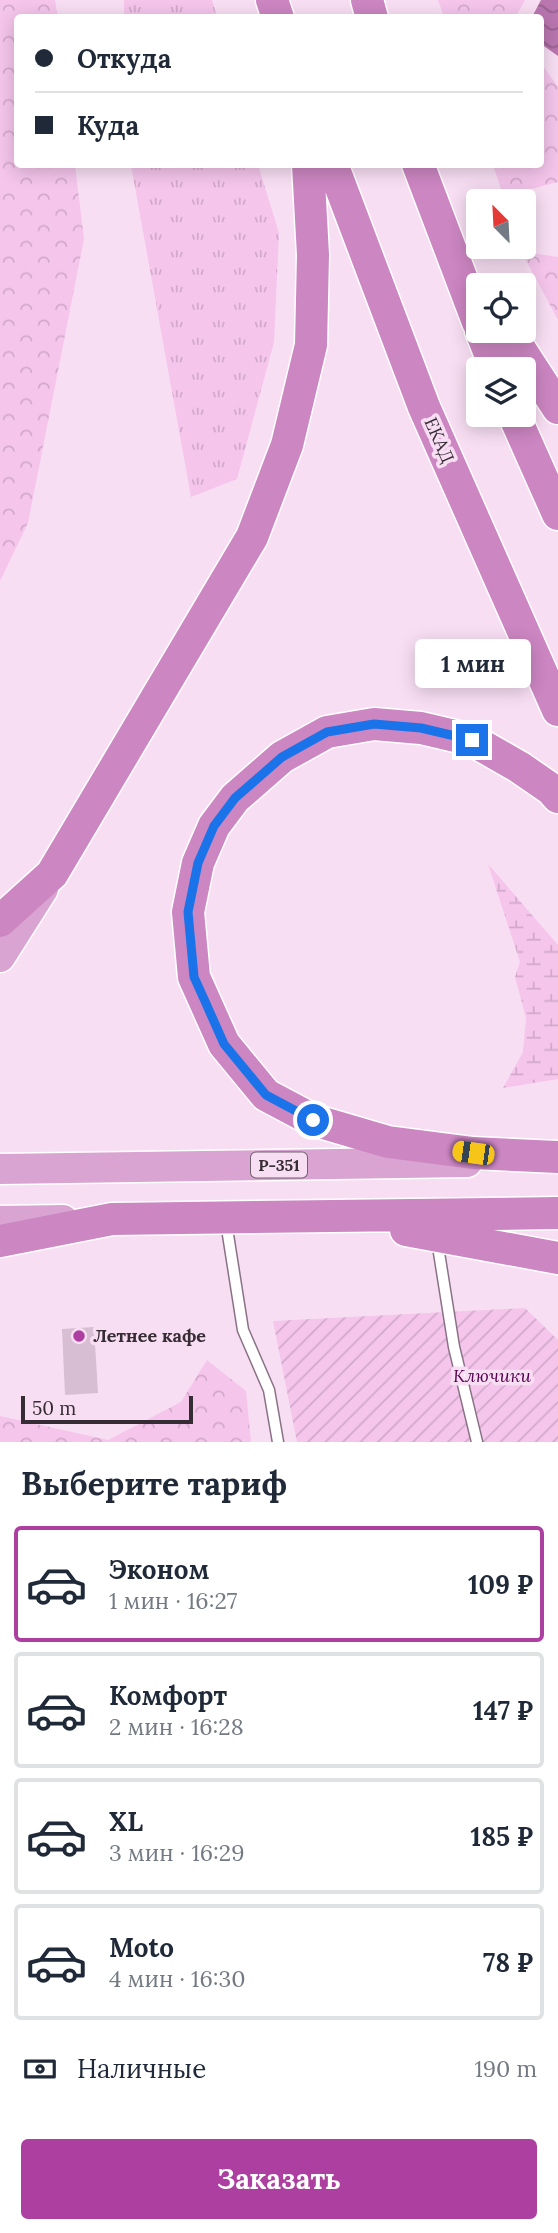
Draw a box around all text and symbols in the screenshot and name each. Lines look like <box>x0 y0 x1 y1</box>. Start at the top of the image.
text: Откуда <box>77 42 171 75</box>
text: Куда <box>77 109 139 142</box>
north arrow <box>466 189 536 259</box>
map controls <box>466 189 536 427</box>
button: locate <box>466 273 536 343</box>
button: layers <box>466 357 536 427</box>
street label: ЕКАД <box>419 414 460 466</box>
callout: 1 мин <box>414 638 530 688</box>
text: 1 мин <box>441 649 505 678</box>
route end <box>456 724 488 756</box>
route start <box>297 1104 329 1136</box>
car <box>451 1140 496 1166</box>
road number: Р-351 <box>251 1152 307 1177</box>
place label: Летнее кафе <box>93 1324 206 1347</box>
marker: Летнее кафе <box>71 1328 87 1344</box>
park label: Ключики <box>453 1364 531 1387</box>
scale bar <box>21 1393 192 1425</box>
text: 50 m <box>32 1396 76 1420</box>
text: Выберите тариф <box>21 1463 287 1504</box>
icon: car <box>25 1553 88 1616</box>
text: Эконом <box>109 1553 209 1586</box>
text: 109 ₽ <box>468 1568 533 1601</box>
text: 1 мин · 16:27 <box>109 1586 237 1615</box>
icon: car <box>25 1679 88 1742</box>
text: Комфорт <box>109 1679 227 1712</box>
text: 147 ₽ <box>473 1694 533 1727</box>
text: 2 мин · 16:28 <box>109 1712 244 1741</box>
icon: car <box>25 1805 88 1868</box>
text: XL <box>109 1805 143 1838</box>
text: 185 ₽ <box>471 1820 533 1853</box>
text: 3 мин · 16:29 <box>109 1838 244 1867</box>
icon: car <box>25 1931 88 1994</box>
text: Moto <box>109 1931 174 1964</box>
text: 78 ₽ <box>483 1946 533 1979</box>
text: 4 мин · 16:30 <box>109 1964 246 1993</box>
icon: cash <box>21 2050 59 2088</box>
text: Наличные <box>77 2052 206 2085</box>
text: 190 m <box>474 2054 537 2083</box>
button: Заказать <box>21 2139 537 2219</box>

